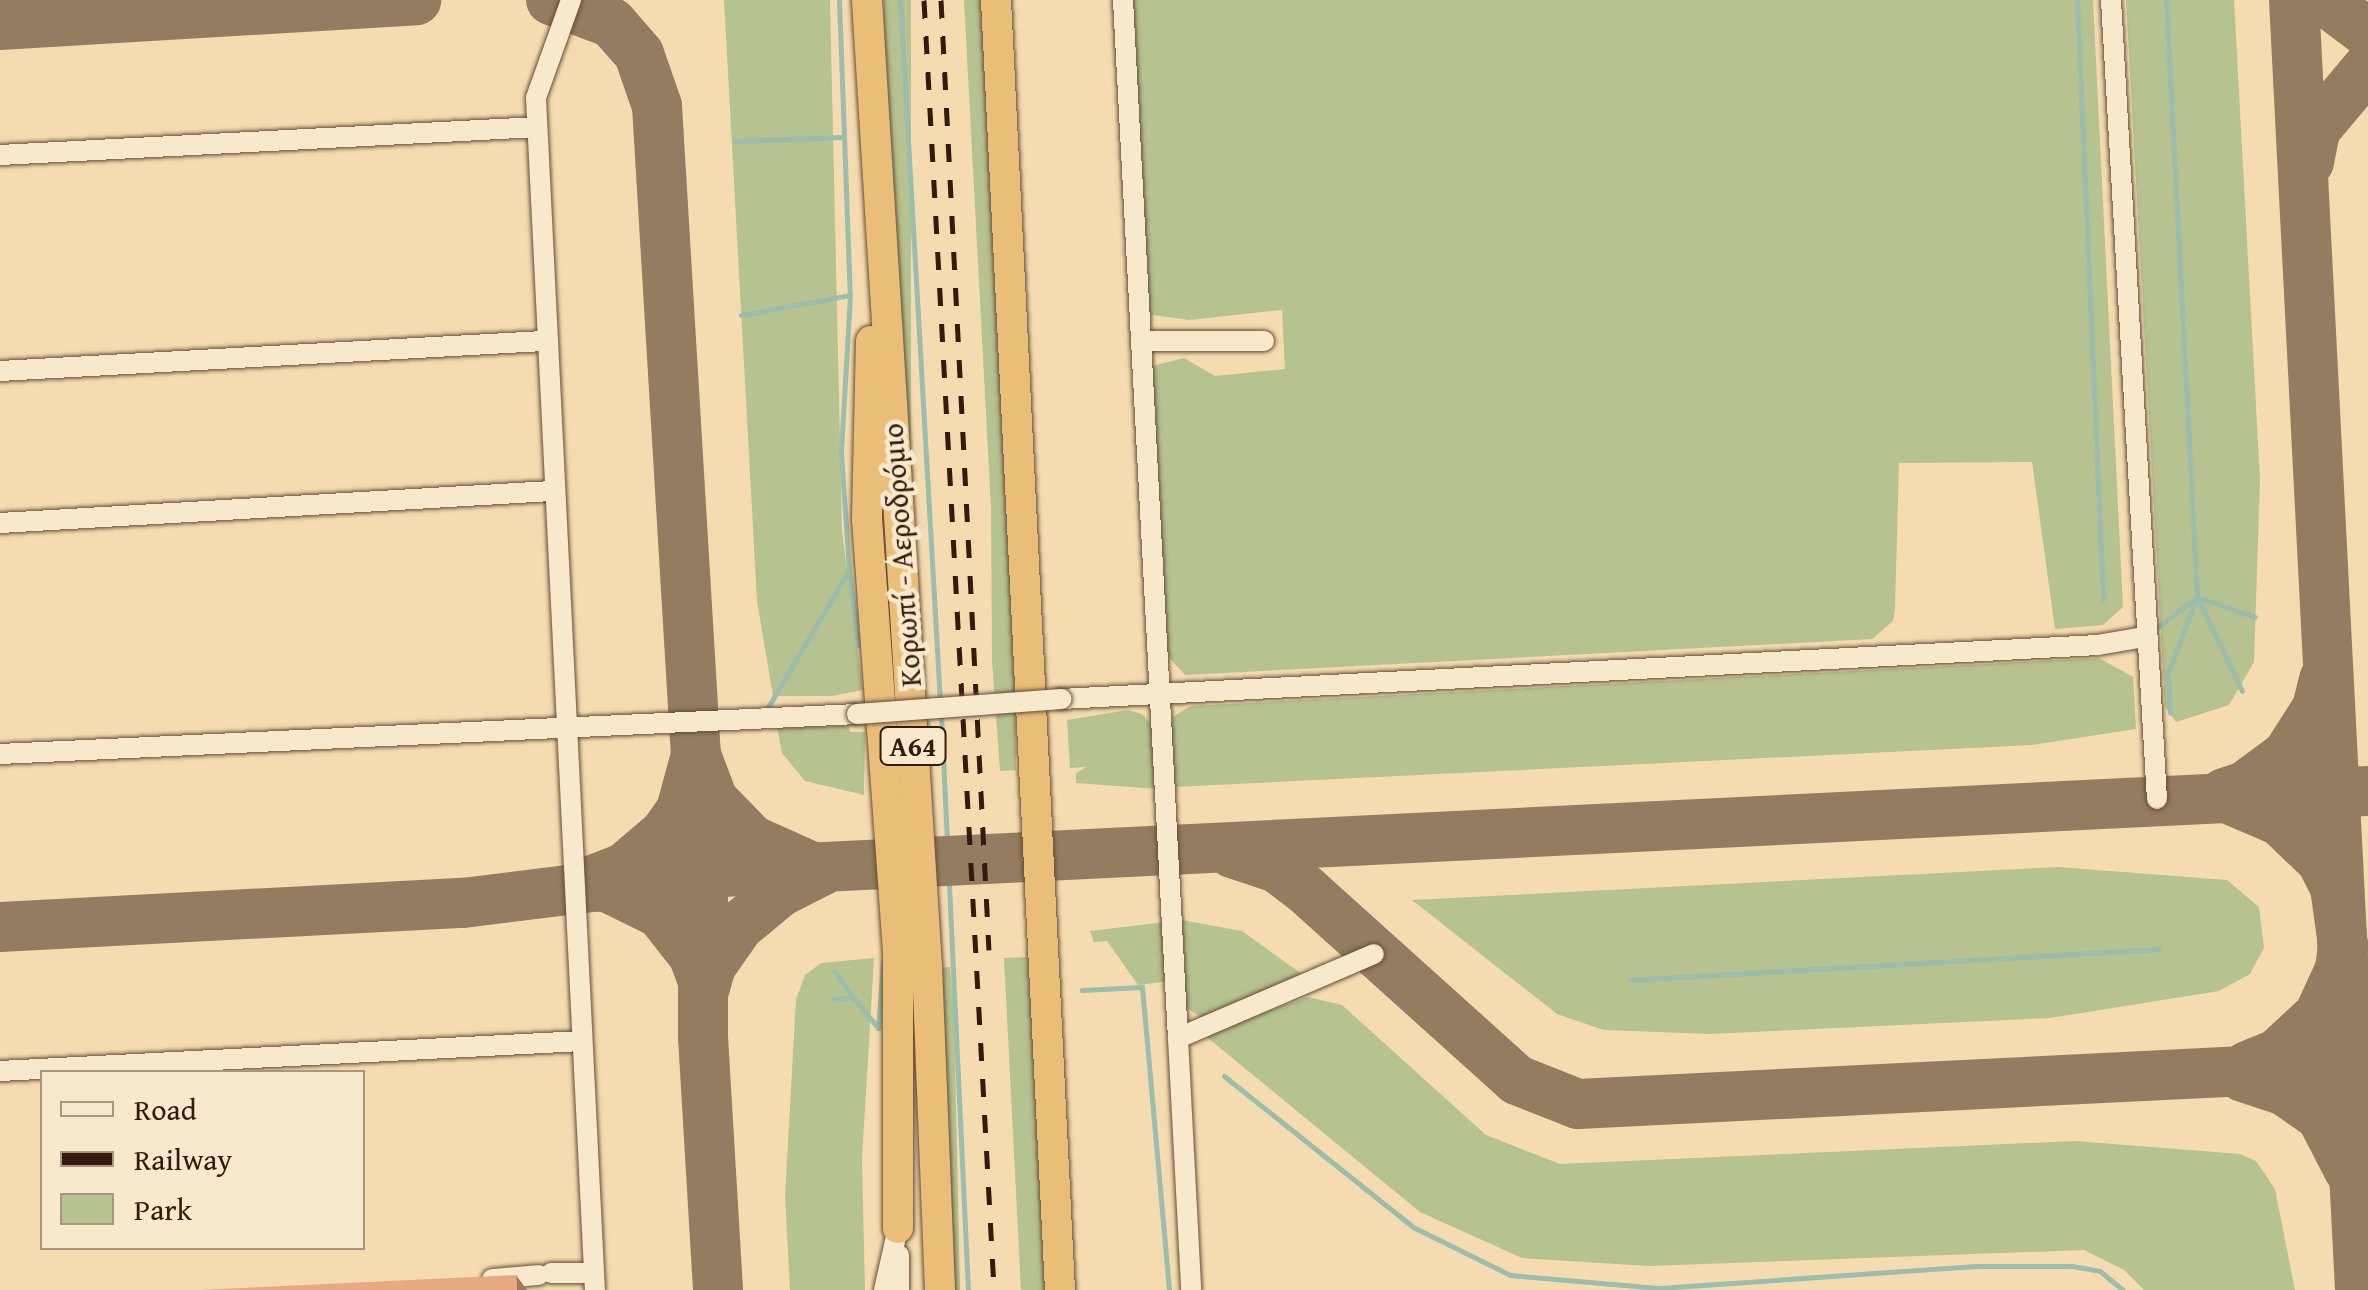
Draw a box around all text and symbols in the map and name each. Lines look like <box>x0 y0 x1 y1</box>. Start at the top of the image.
street label: Κορωπί - Αεροδρόμιο <box>874 422 928 688</box>
road number: Α64 <box>878 723 948 769</box>
legend <box>40 1070 365 1250</box>
text: Road <box>134 1087 197 1131</box>
text: Railway <box>134 1137 232 1181</box>
text: Park <box>134 1187 192 1231</box>

